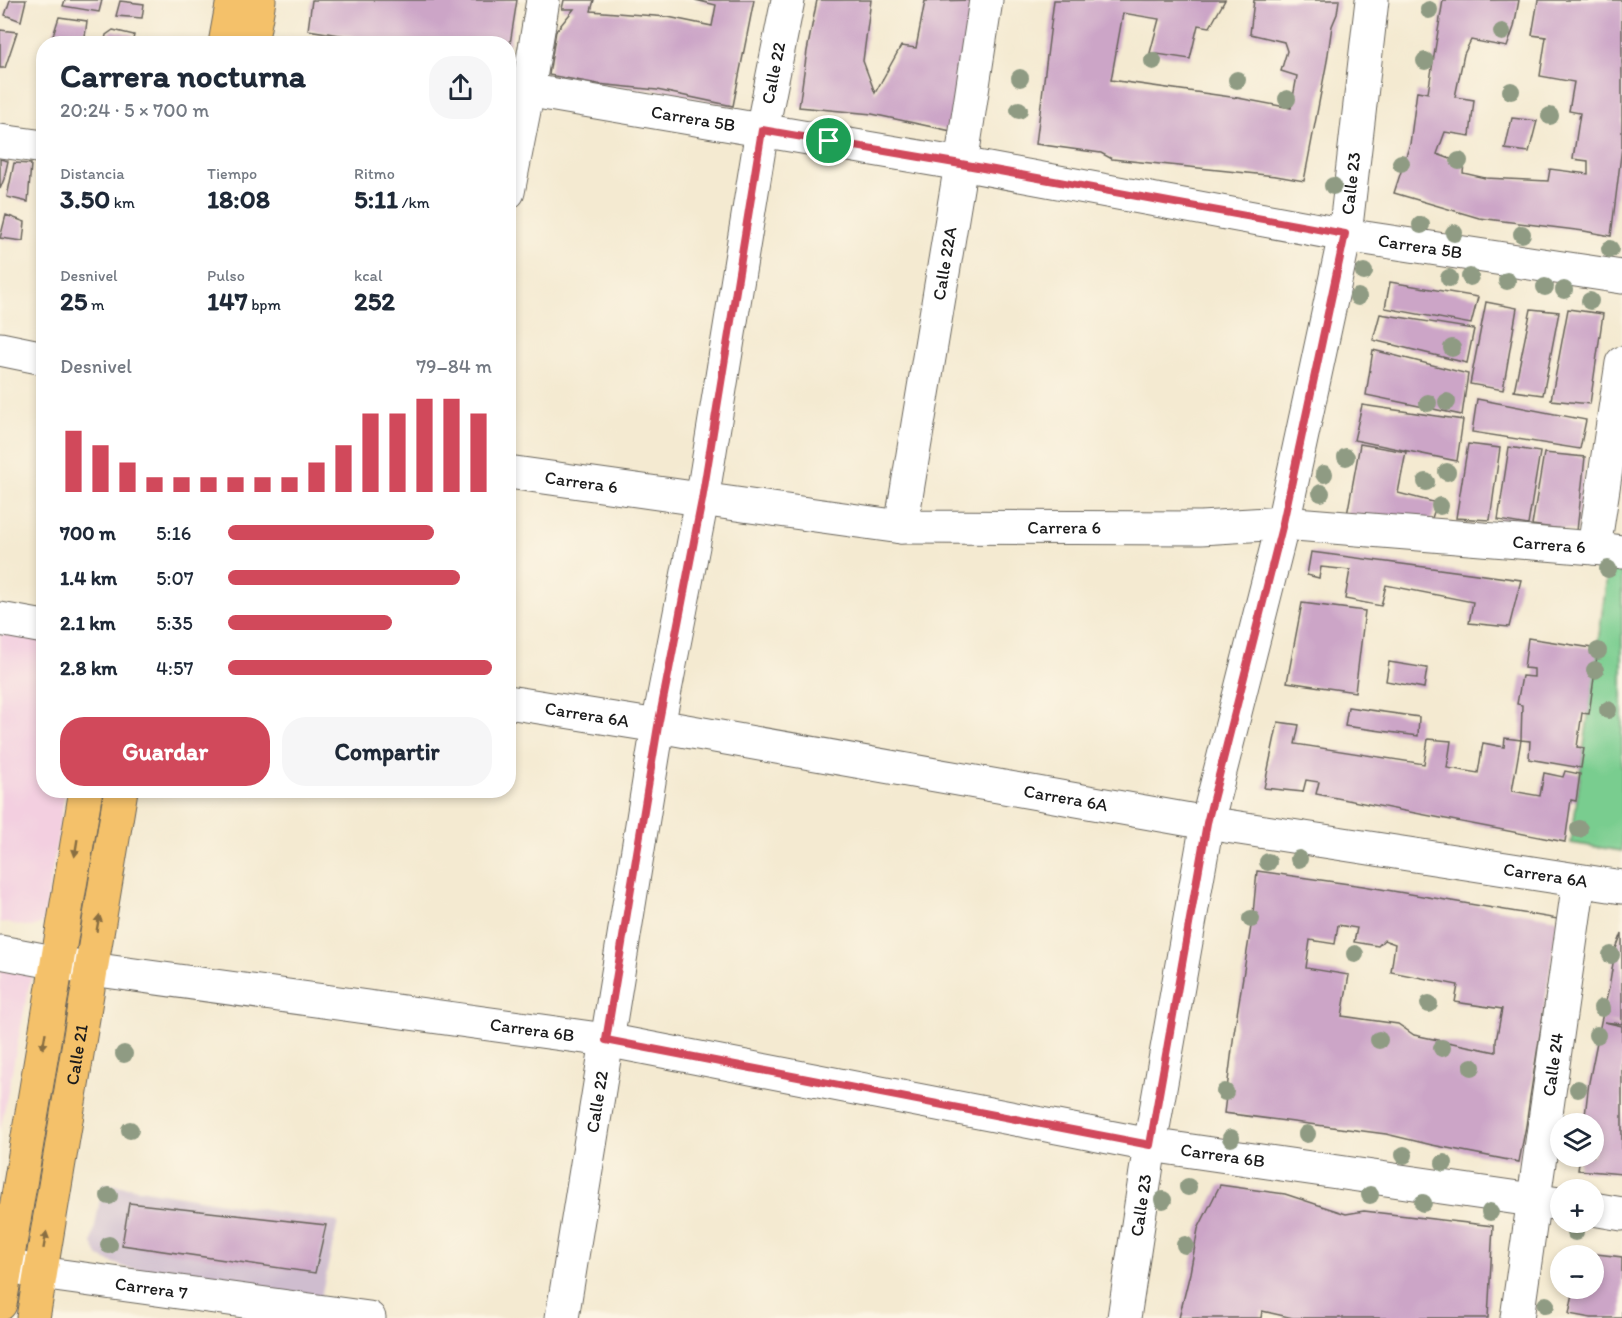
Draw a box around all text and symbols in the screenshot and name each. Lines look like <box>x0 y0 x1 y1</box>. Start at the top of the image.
street label: Calle 22 <box>756 39 790 106</box>
text: Carrera nocturna <box>60 56 306 95</box>
button: share <box>429 56 492 119</box>
text: 20:24 · 5 × 700 m <box>60 98 209 122</box>
street label: Carrera 5B <box>650 101 737 136</box>
pin <box>803 115 854 166</box>
icon: arrive <box>812 124 845 157</box>
street label: Calle 23 <box>1336 151 1365 216</box>
text: Distancia <box>60 164 125 183</box>
text: Tiempo <box>207 164 257 183</box>
text: Ritmo <box>354 164 395 183</box>
text: 3.50 <box>60 183 110 215</box>
text: 18:08 <box>207 183 270 215</box>
text: 5:11 <box>354 183 398 215</box>
text: km <box>110 193 135 212</box>
text: /km <box>398 193 430 212</box>
street label: Calle 22A <box>928 225 962 302</box>
street label: Carrera 5B <box>1376 229 1464 264</box>
text: Desnivel <box>60 266 118 285</box>
text: Pulso <box>207 266 245 285</box>
text: kcal <box>354 266 382 285</box>
text: 25 <box>60 285 87 317</box>
text: 147 <box>207 285 248 317</box>
text: 252 <box>354 285 395 317</box>
text: m <box>87 295 104 314</box>
text: bpm <box>248 295 281 314</box>
text: Desnivel <box>60 354 132 378</box>
text: 79–84 m <box>416 354 492 378</box>
street label: Carrera 6 <box>543 466 619 498</box>
street label: Carrera 6 <box>1027 516 1101 539</box>
text: 700 m <box>60 521 116 545</box>
text: 5:16 <box>156 521 191 545</box>
street label: Carrera 6 <box>1512 530 1587 558</box>
text: 1.4 km <box>60 566 117 590</box>
text: 5:07 <box>156 566 194 590</box>
text: 2.1 km <box>60 611 116 635</box>
text: 5:35 <box>156 611 193 635</box>
text: 2.8 km <box>60 656 117 680</box>
text: 4:57 <box>156 656 193 680</box>
street label: Carrera 6A <box>543 697 631 732</box>
button: Guardar <box>60 717 270 786</box>
button: Compartir <box>282 717 492 786</box>
street label: Carrera 6A <box>1022 780 1110 816</box>
one-way arrow <box>72 839 81 858</box>
street label: Carrera 6A <box>1502 858 1590 893</box>
one-way arrow <box>94 913 103 932</box>
street label: Carrera 6B <box>489 1013 576 1047</box>
street label: Calle 21 <box>61 1022 93 1087</box>
one-way arrow <box>40 1031 49 1050</box>
street label: Calle 24 <box>1538 1031 1568 1098</box>
street label: Calle 22 <box>581 1069 613 1135</box>
map controls <box>1550 1113 1604 1299</box>
button: layers <box>1550 1113 1604 1167</box>
street label: Carrera 6B <box>1179 1139 1267 1172</box>
street label: Calle 23 <box>1125 1172 1157 1238</box>
button: + <box>1550 1179 1604 1233</box>
one-way arrow <box>41 1230 50 1249</box>
button: − <box>1550 1245 1604 1299</box>
street label: Carrera 7 <box>114 1272 189 1304</box>

